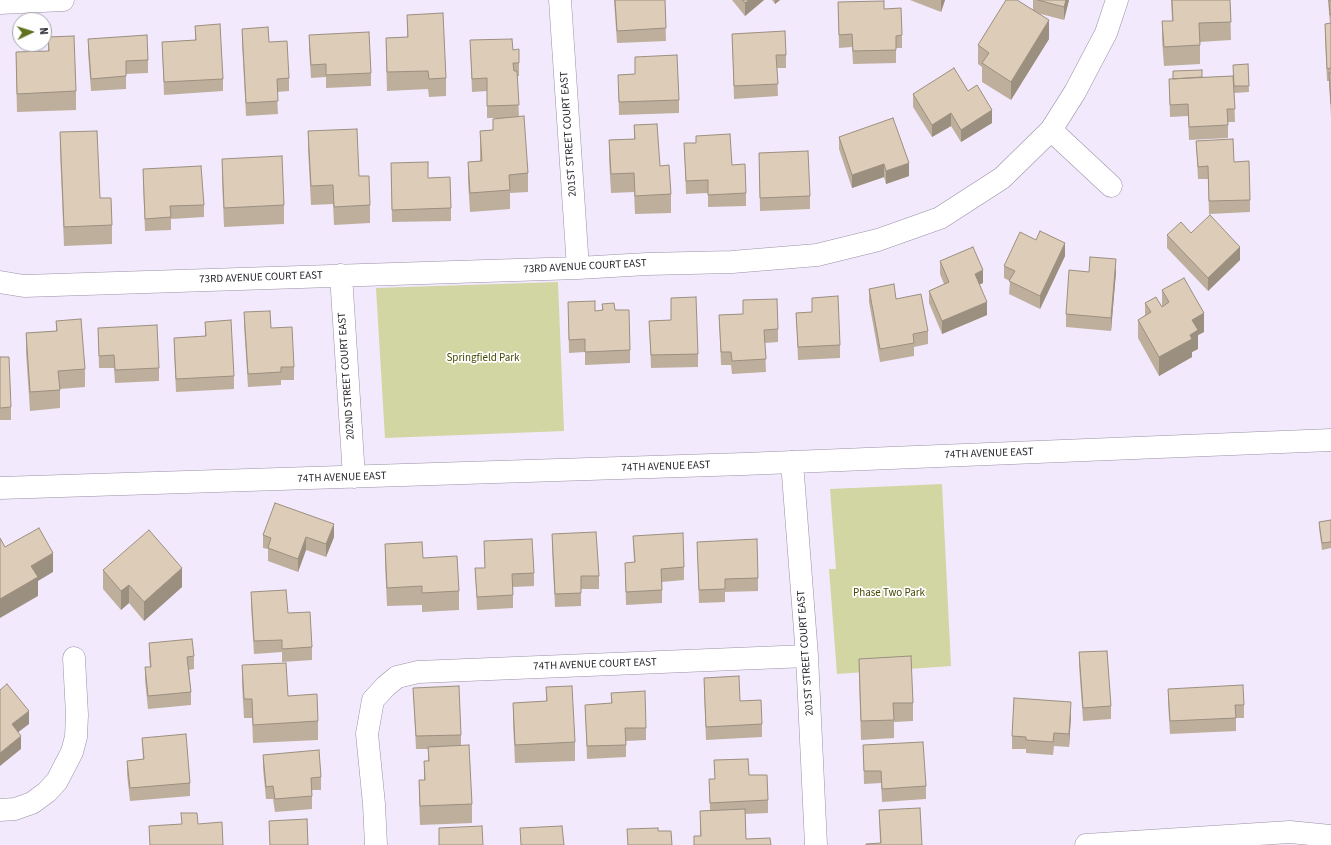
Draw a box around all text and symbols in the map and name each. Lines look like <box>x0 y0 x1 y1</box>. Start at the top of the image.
north arrow <box>12 12 52 52</box>
text: N <box>36 27 51 35</box>
street label: 201ST STREET COURT EAST <box>558 71 580 197</box>
street label: 73RD AVENUE COURT EAST <box>523 257 647 277</box>
street label: 73RD AVENUE COURT EAST <box>199 269 323 287</box>
street label: 202ND STREET COURT EAST <box>336 312 358 440</box>
park label: Springfield Park <box>446 352 520 366</box>
street label: 74TH AVENUE EAST <box>944 446 1034 462</box>
street label: 74TH AVENUE EAST <box>621 459 711 475</box>
street label: 74TH AVENUE EAST <box>297 470 387 486</box>
park label: Phase Two Park <box>853 587 925 601</box>
street label: 201ST STREET COURT EAST <box>795 590 817 716</box>
street label: 74TH AVENUE COURT EAST <box>533 656 657 674</box>

